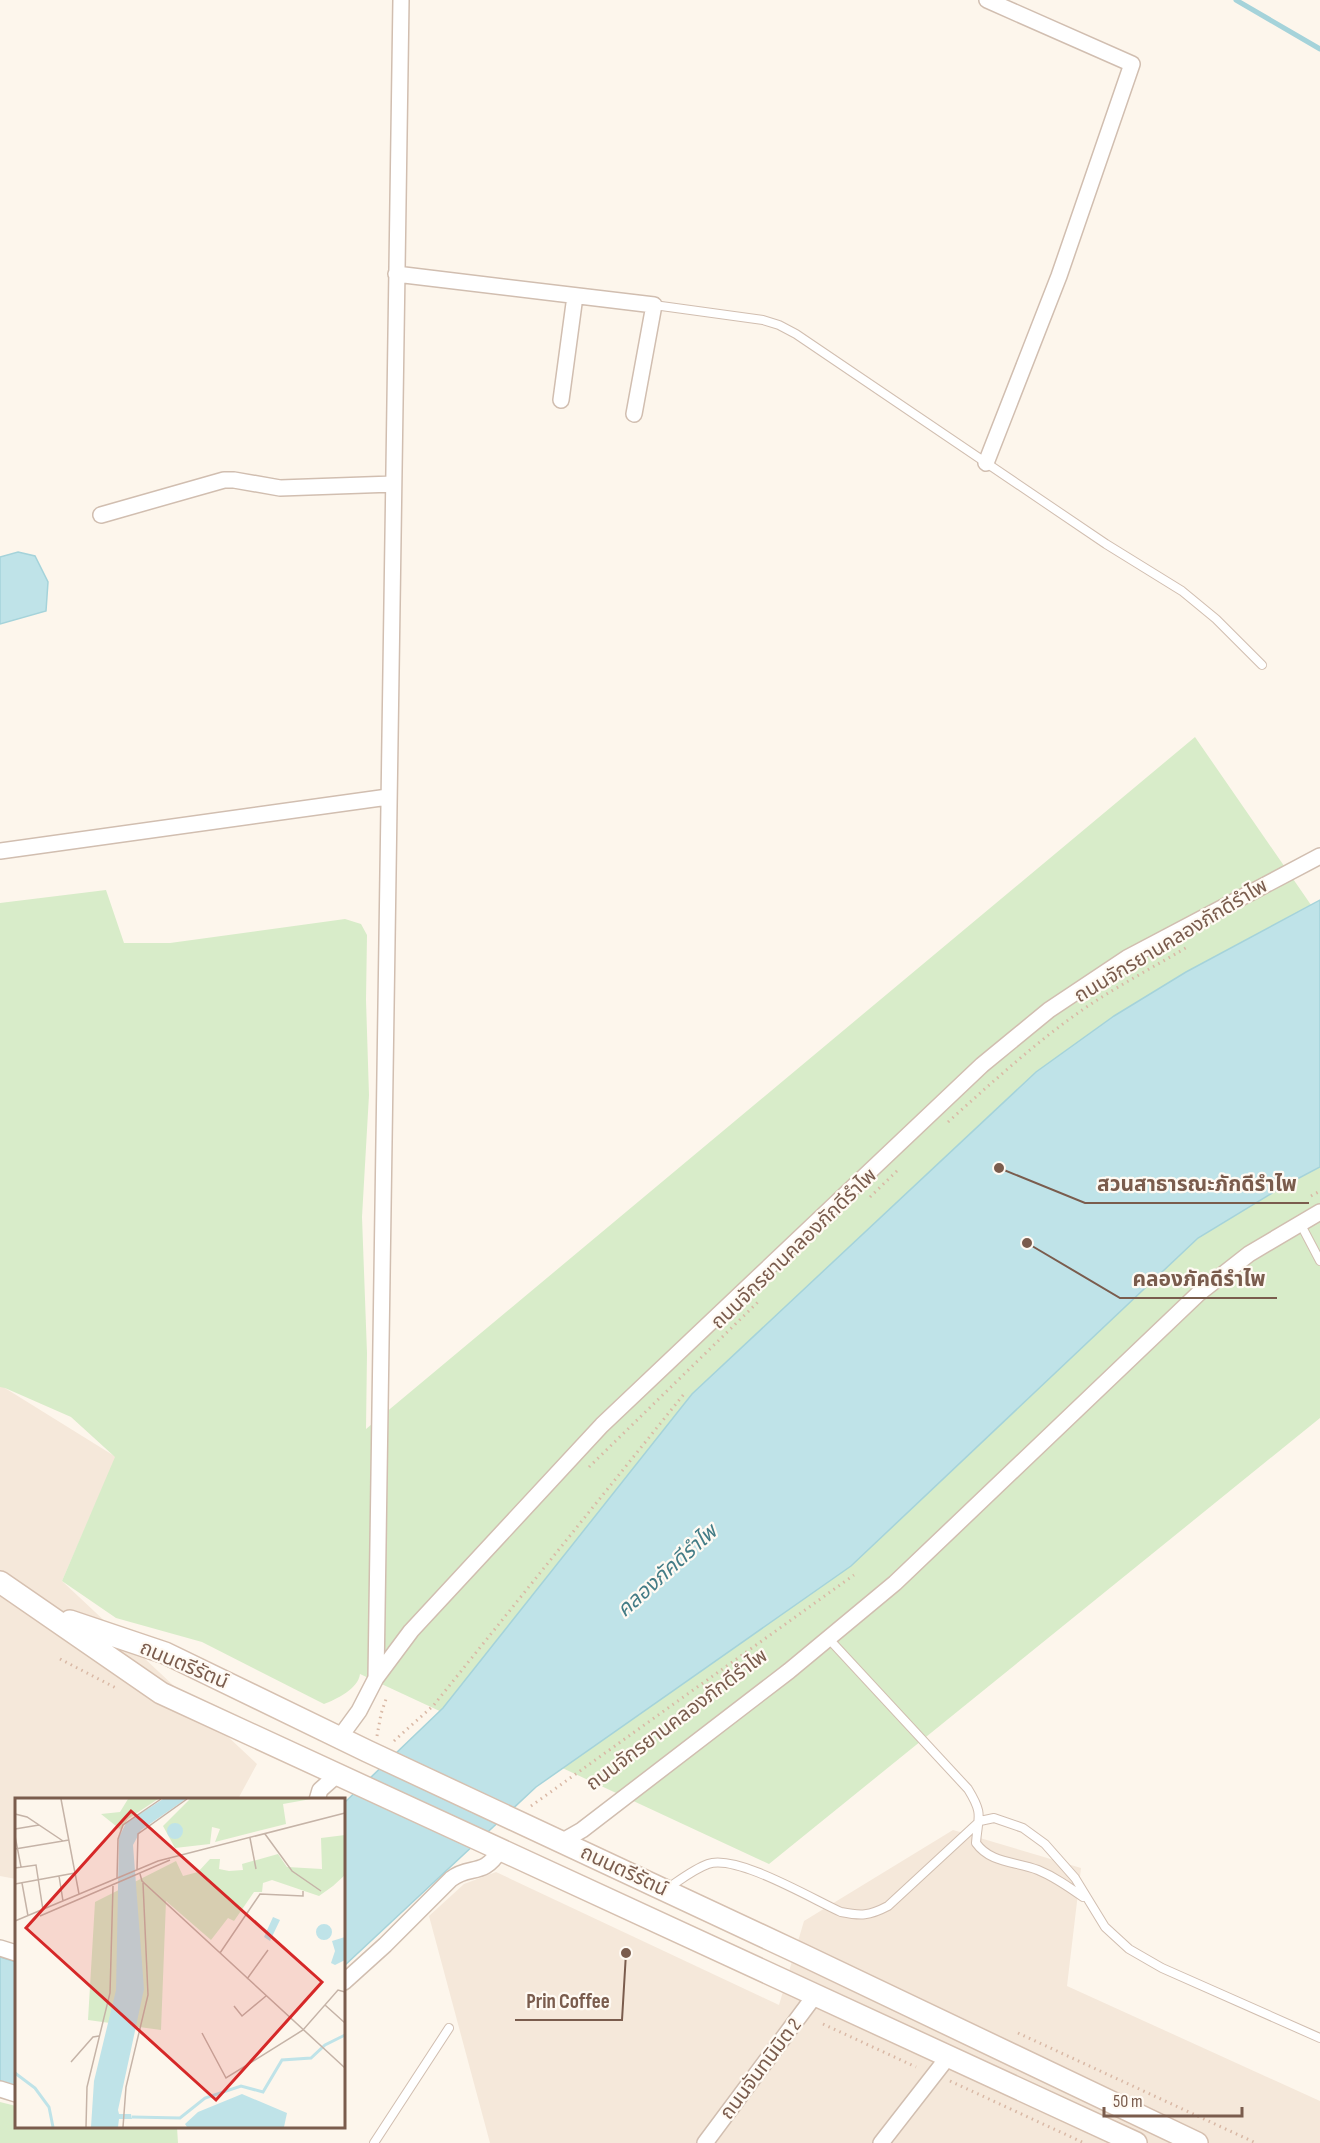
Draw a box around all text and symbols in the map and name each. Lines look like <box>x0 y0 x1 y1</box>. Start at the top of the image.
street label: ถนนจักรยานคลองภักดีรำไพ <box>1070 874 1272 1008</box>
street label: ถนนจักรยานคลองภักดีรำไพ <box>706 1164 882 1334</box>
callout: สวนสาธารณะภักดีรำไพ <box>1085 1164 1309 1203</box>
text: สวนสาธารณะภักดีรำไพ <box>1097 1172 1297 1197</box>
callout: คลองภัคดีรำไพ <box>1120 1259 1277 1298</box>
text: คลองภัคดีรำไพ <box>1132 1267 1266 1292</box>
water label: คลองภัคดีรำไพ <box>612 1518 724 1622</box>
street label: ถนนตรีรัตน์ <box>136 1636 232 1694</box>
street label: ถนนจักรยานคลองภักดีรำไพ <box>582 1644 773 1796</box>
inset map <box>15 1798 345 2128</box>
street label: ถนนตรีรัตน์ <box>576 1840 672 1902</box>
callout: Prin Coffee <box>515 1981 622 2020</box>
text: Prin Coffee <box>526 1989 610 2014</box>
street label: ถนนจันทนิมิต 2 <box>715 2014 807 2124</box>
scale bar <box>1104 2080 1242 2118</box>
text: 50 m <box>1113 2091 1143 2112</box>

